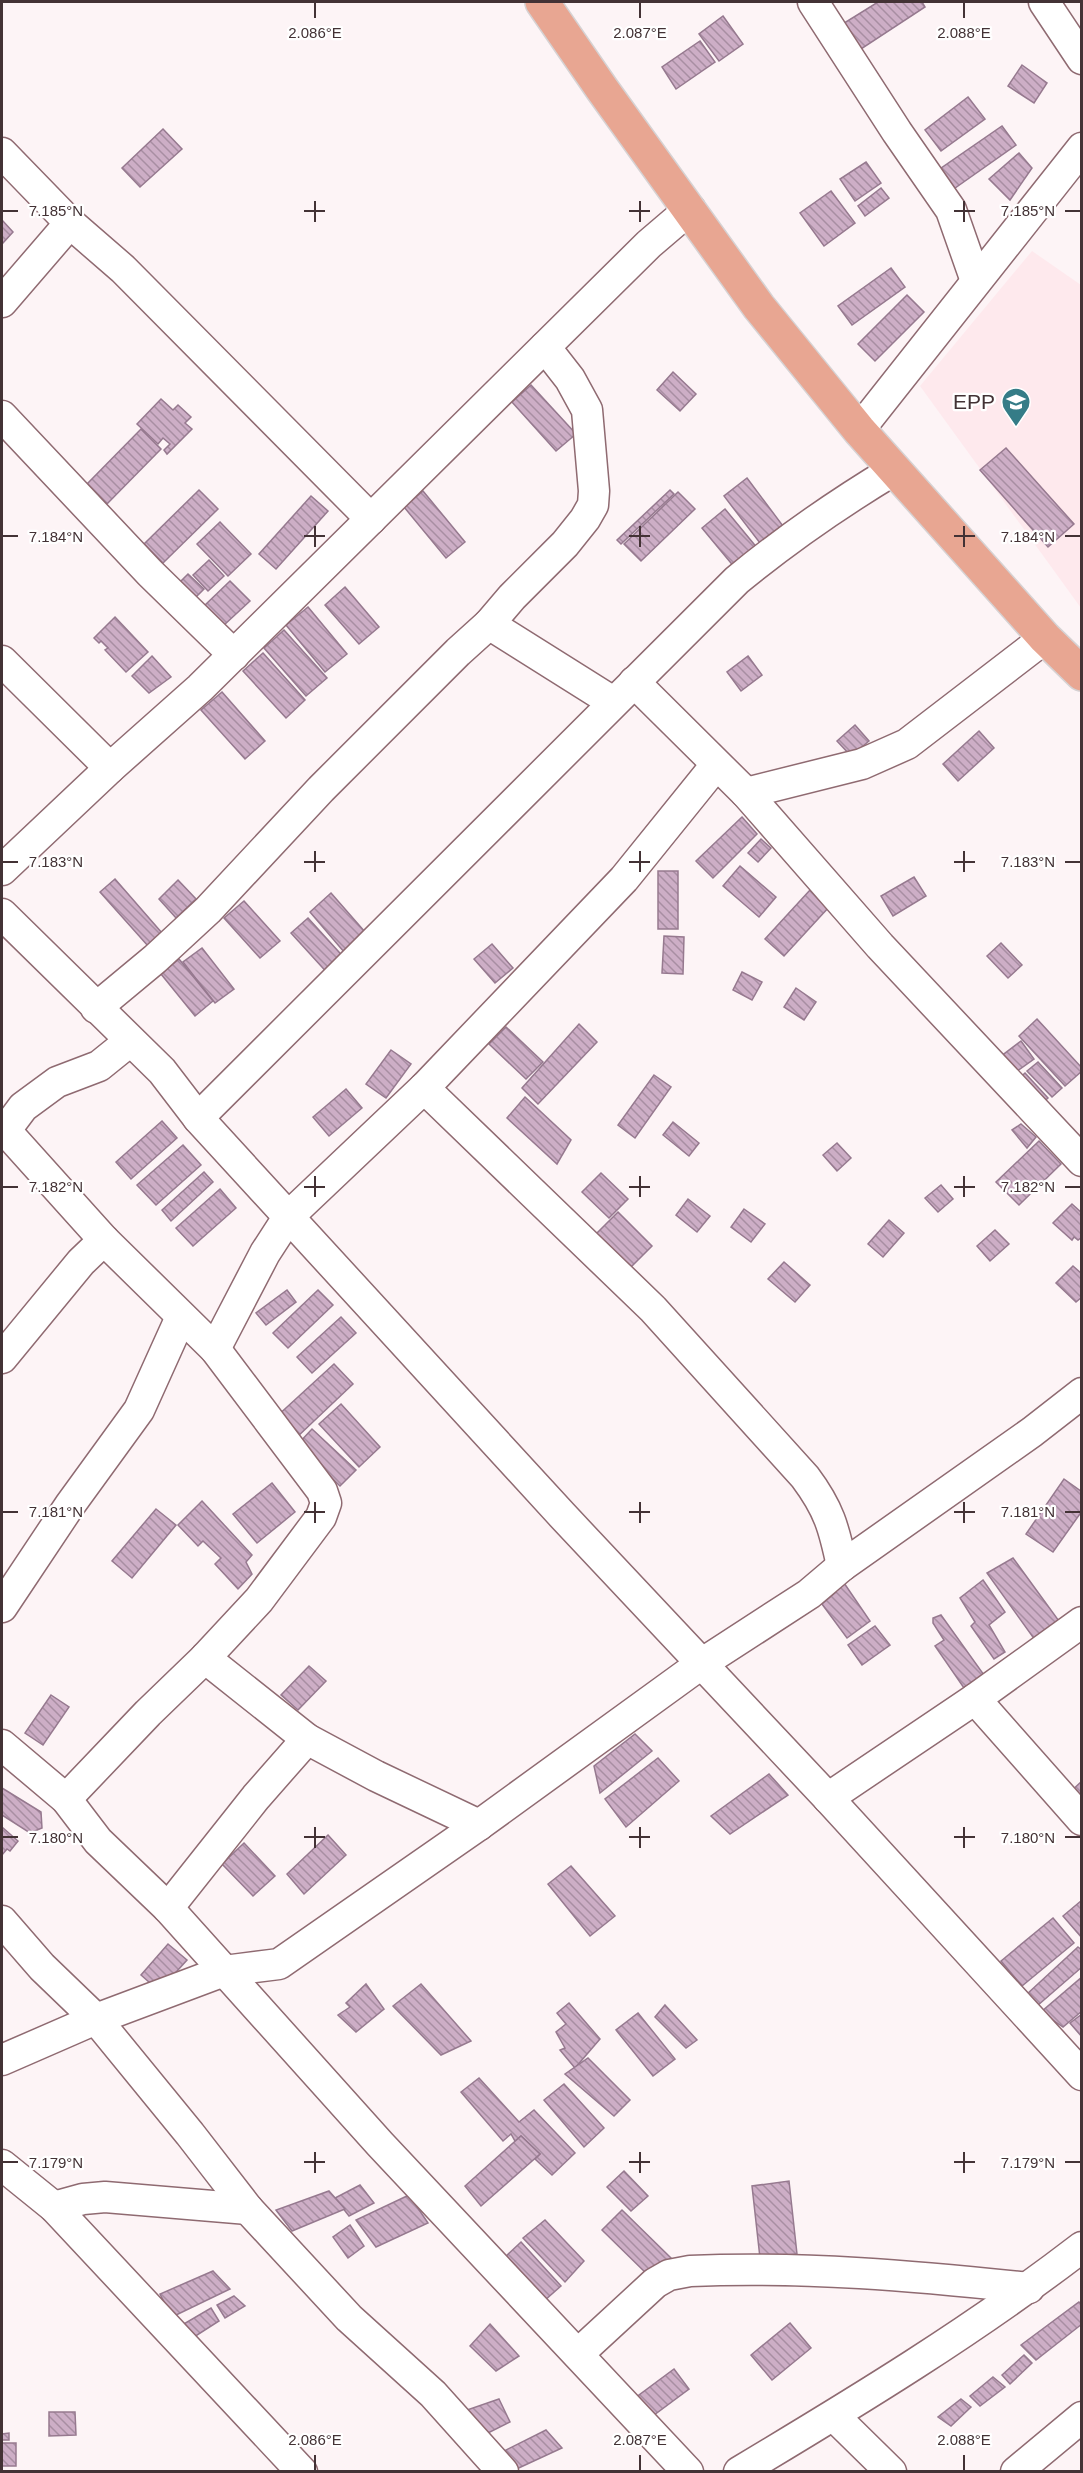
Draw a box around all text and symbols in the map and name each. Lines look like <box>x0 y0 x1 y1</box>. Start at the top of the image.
text: 2.086°E <box>288 24 342 41</box>
text: 2.087°E <box>613 24 667 41</box>
text: 2.088°E <box>937 24 991 41</box>
text: 7.185°N <box>29 202 83 219</box>
text: 7.185°N <box>1001 202 1055 219</box>
school or university icon: EPP <box>1000 386 1032 428</box>
place label: EPP <box>953 390 995 413</box>
text: 7.184°N <box>29 528 83 545</box>
text: 7.184°N <box>1001 528 1055 545</box>
text: 7.183°N <box>29 853 83 870</box>
text: 7.183°N <box>1001 853 1055 870</box>
text: 7.182°N <box>29 1178 83 1195</box>
text: 7.182°N <box>1001 1178 1055 1195</box>
text: 7.181°N <box>29 1503 83 1520</box>
text: 7.181°N <box>1001 1503 1055 1520</box>
text: 7.180°N <box>29 1829 83 1846</box>
text: 7.180°N <box>1001 1829 1055 1846</box>
text: 7.179°N <box>29 2154 83 2171</box>
text: 7.179°N <box>1001 2154 1055 2171</box>
text: 2.086°E <box>288 2431 342 2448</box>
text: 2.087°E <box>613 2431 667 2448</box>
text: 2.088°E <box>937 2431 991 2448</box>

